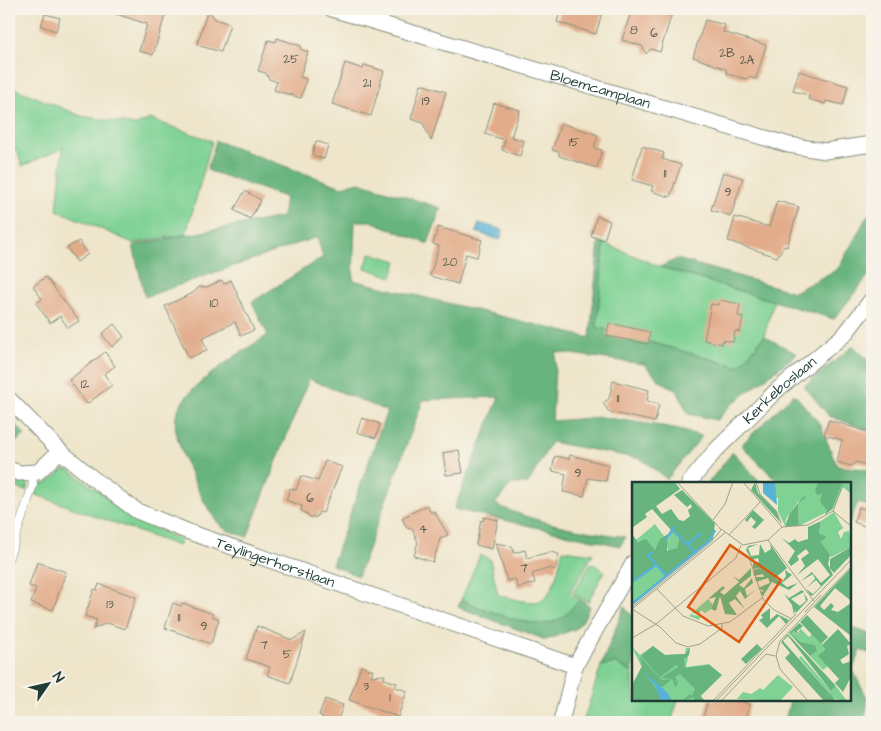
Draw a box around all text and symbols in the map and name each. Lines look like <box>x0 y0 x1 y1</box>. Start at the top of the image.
house number: 8 <box>630 22 638 39</box>
house number: 6 <box>650 25 658 42</box>
house number: 2B <box>719 45 735 62</box>
house number: 25 <box>283 51 299 68</box>
house number: 2A <box>740 52 755 69</box>
street label: Bloemcamplaan <box>548 65 653 114</box>
house number: 21 <box>363 75 372 92</box>
house number: 19 <box>422 93 430 110</box>
house number: 15 <box>569 134 580 151</box>
house number: 11 <box>663 165 667 182</box>
house number: 9 <box>725 184 732 201</box>
house number: 20 <box>443 254 458 271</box>
house number: 10 <box>209 295 219 312</box>
street label: Kerkeboslaan <box>738 351 821 429</box>
house number: 12 <box>81 376 89 393</box>
house number: 11 <box>616 390 620 407</box>
house number: 9 <box>575 465 582 482</box>
inset map <box>632 482 851 701</box>
house number: 6 <box>306 490 314 507</box>
house number: 4 <box>419 521 427 538</box>
street label: Teylingerhorstlaan <box>213 532 338 593</box>
house number: 7 <box>520 560 528 577</box>
house number: 13 <box>106 596 114 613</box>
house number: 11 <box>177 609 181 626</box>
house number: 9 <box>201 618 208 635</box>
house number: 7 <box>260 637 268 654</box>
house number: 5 <box>283 646 292 663</box>
north arrow <box>22 658 72 708</box>
text: N <box>47 668 69 687</box>
house number: 3 <box>363 678 369 695</box>
house number: 1 <box>389 689 391 706</box>

